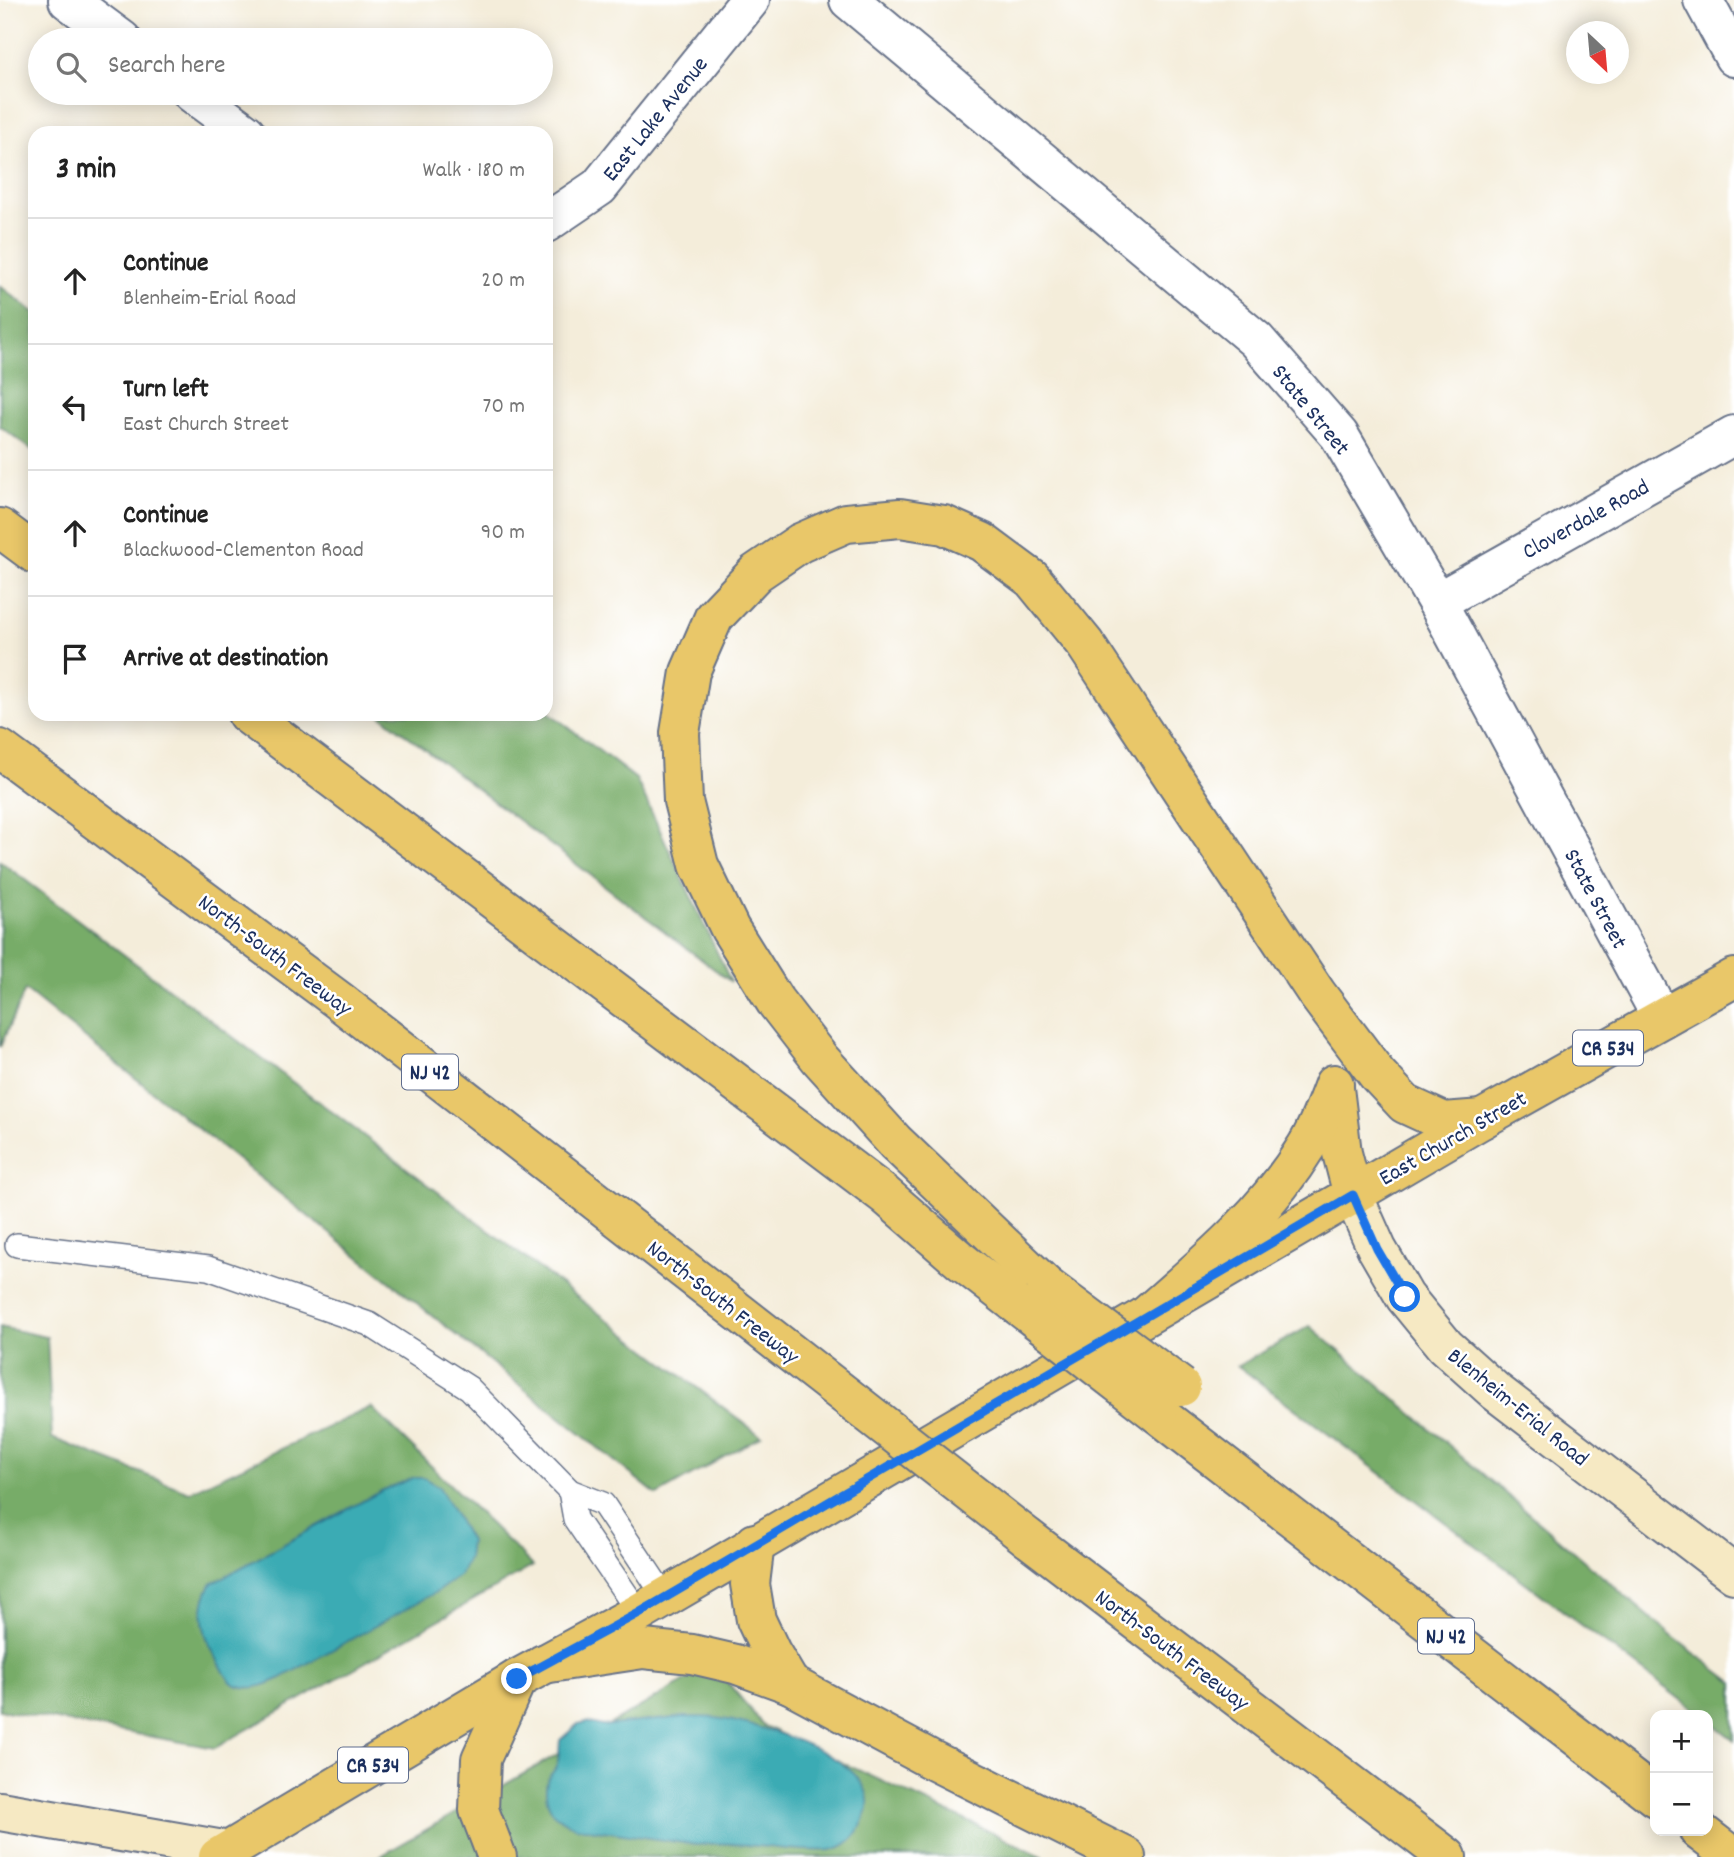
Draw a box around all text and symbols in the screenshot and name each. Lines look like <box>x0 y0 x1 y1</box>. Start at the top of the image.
north arrow <box>1566 21 1629 84</box>
search box <box>28 28 553 105</box>
icon: search <box>52 48 90 86</box>
text: Search here <box>108 48 226 85</box>
street label: East Lake Avenue <box>596 51 718 190</box>
text: 3 min <box>56 150 116 193</box>
text: Walk · 180 m <box>422 155 525 188</box>
text: Continue <box>123 246 208 283</box>
icon: ahead <box>56 262 94 300</box>
text: 20 m <box>481 265 525 298</box>
text: Blenheim-Erial Road <box>123 283 296 316</box>
street label: State Street <box>1262 358 1356 464</box>
text: Turn left <box>123 372 209 409</box>
icon: left <box>56 388 94 426</box>
text: 70 m <box>483 391 525 424</box>
text: East Church Street <box>123 409 289 442</box>
street label: Cloverdale Road <box>1517 473 1656 570</box>
text: Continue <box>123 498 208 535</box>
icon: ahead <box>56 514 94 552</box>
text: 90 m <box>481 517 525 550</box>
text: Blackwood-Clementon Road <box>123 535 364 568</box>
icon: arrive <box>56 640 94 678</box>
text: Arrive at destination <box>123 641 328 678</box>
street label: State Street <box>1554 844 1634 956</box>
street label: North-South Freeway <box>190 888 358 1026</box>
road number: CR 534 <box>1573 1030 1643 1066</box>
road number: NJ 42 <box>402 1054 458 1090</box>
street label: East Church Street <box>1374 1084 1534 1196</box>
street label: North-South Freeway <box>639 1234 806 1374</box>
route start <box>1389 1281 1420 1312</box>
street label: Blenheim-Erial Road <box>1439 1341 1595 1476</box>
street label: North-South Freeway <box>1087 1583 1255 1721</box>
road number: NJ 42 <box>1418 1618 1474 1654</box>
route end <box>501 1663 532 1694</box>
map controls <box>1650 1710 1713 1836</box>
button: + <box>1650 1710 1713 1773</box>
road number: CR 534 <box>338 1748 408 1782</box>
button: − <box>1650 1773 1713 1836</box>

